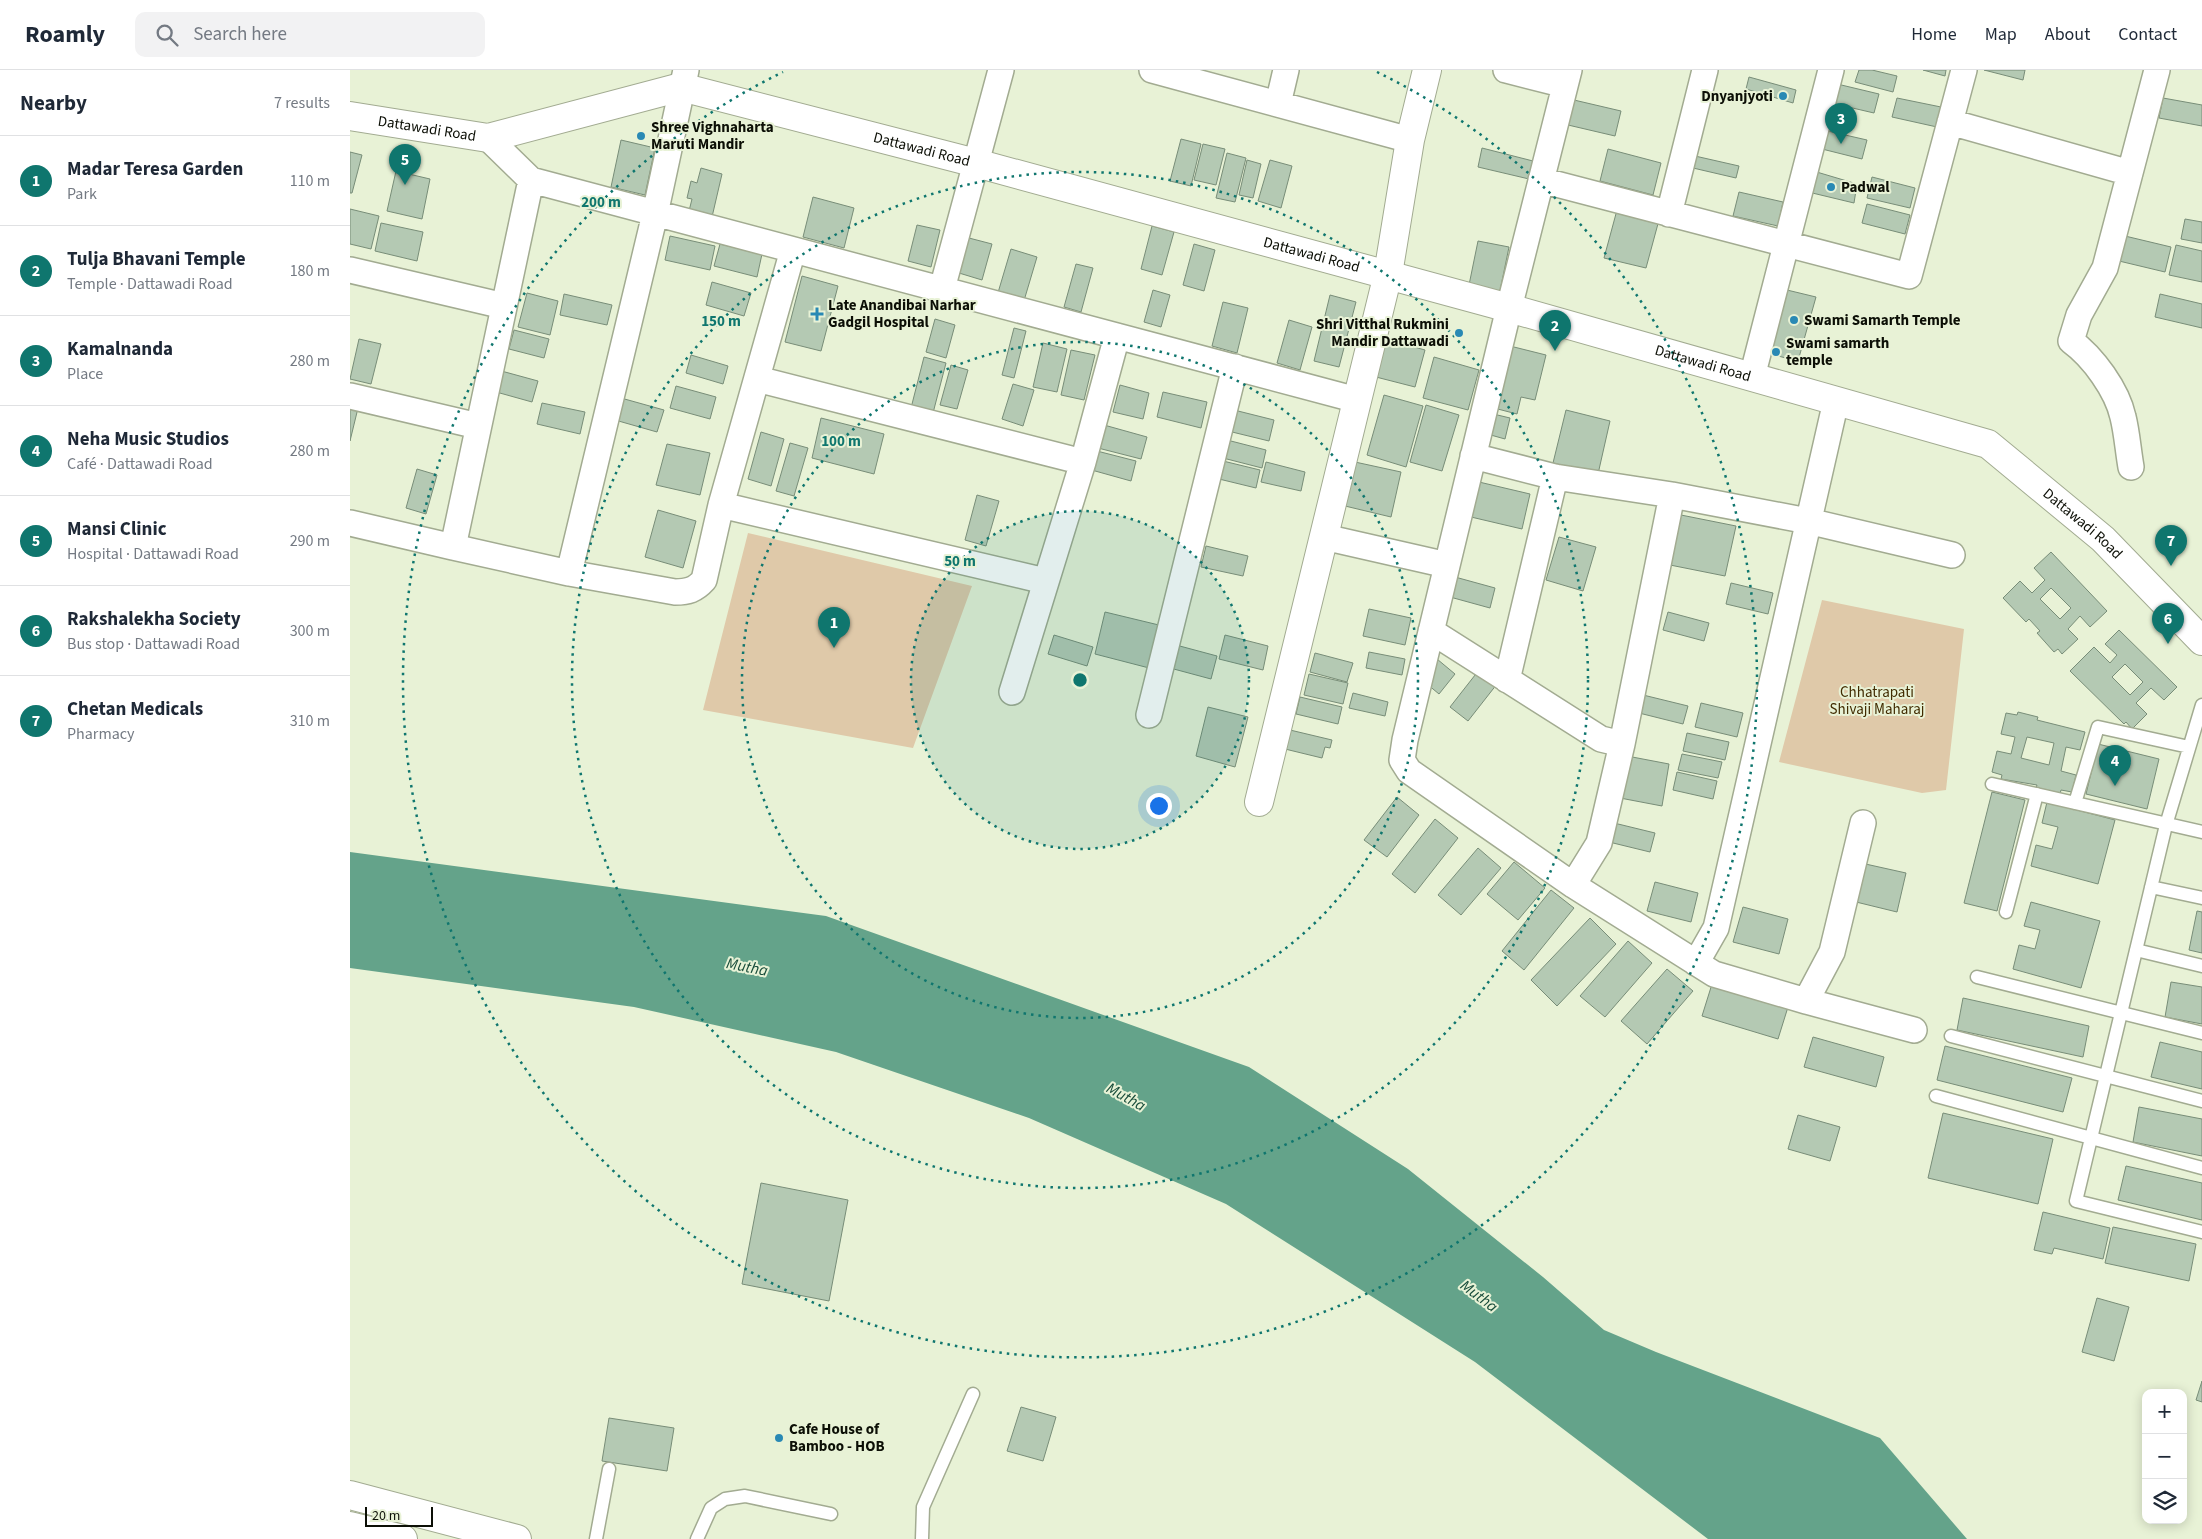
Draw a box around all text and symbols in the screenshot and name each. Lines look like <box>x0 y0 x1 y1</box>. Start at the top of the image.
search box <box>135 12 485 57</box>
text: Roamly <box>25 17 105 52</box>
icon: search <box>153 21 181 49</box>
text: Search here <box>193 21 287 48</box>
text: Home <box>1911 22 1957 47</box>
text: Map <box>1985 22 2017 47</box>
text: About <box>2045 22 2090 47</box>
text: Contact <box>2118 22 2177 47</box>
place label: Dnyanjyoti <box>1701 86 1773 107</box>
text: Nearby <box>20 88 87 118</box>
marker: Dnyanjyoti <box>1777 90 1789 102</box>
text: 7 results <box>274 92 330 114</box>
pin: 3 <box>1825 103 1857 144</box>
street label: Dattawadi Road <box>376 110 478 146</box>
place label: Shree Vighnaharta Maruti Mandir <box>651 117 774 155</box>
street label: Dattawadi Road <box>871 126 972 172</box>
marker: Shree Vighnaharta Maruti Mandir <box>635 130 647 142</box>
pin: 5 <box>389 144 421 185</box>
text: Madar Teresa Garden <box>67 156 243 183</box>
text: 1 <box>32 170 40 192</box>
text: 110 m <box>290 170 330 192</box>
place label: Padwal <box>1841 177 1890 198</box>
marker: Padwal <box>1825 181 1837 193</box>
text: Park <box>67 183 97 205</box>
text: 200 m <box>581 192 621 213</box>
street label: Dattawadi Road <box>1261 231 1362 277</box>
text: Tulja Bhavani Temple <box>67 246 246 273</box>
text: 2 <box>32 260 40 282</box>
text: 180 m <box>290 260 330 282</box>
text: Temple · Dattawadi Road <box>67 273 233 295</box>
place label: Late Anandibai Narhar Gadgil Hospital <box>828 295 976 333</box>
marker: Late Anandibai Narhar Gadgil Hospital <box>810 307 824 321</box>
pin: 2 <box>1539 310 1571 351</box>
place label: Swami Samarth Temple <box>1804 310 1961 331</box>
text: 150 m <box>701 311 741 332</box>
place label: Shri Vitthal Rukmini Mandir Dattawadi <box>1316 314 1449 352</box>
marker: Swami Samarth Temple <box>1788 314 1800 326</box>
marker: Shri Vitthal Rukmini Mandir Dattawadi <box>1453 327 1465 339</box>
place label: Swami samarth temple <box>1786 333 1889 371</box>
text: Kamalnanda <box>67 336 173 363</box>
street label: Dattawadi Road <box>1652 339 1754 387</box>
marker: Swami samarth temple <box>1770 346 1782 358</box>
text: 3 <box>32 350 40 372</box>
text: 280 m <box>290 350 330 372</box>
text: Place <box>67 363 103 385</box>
text: Neha Music Studios <box>67 426 229 453</box>
text: 100 m <box>821 431 861 452</box>
text: 4 <box>32 440 40 462</box>
text: 280 m <box>290 440 330 462</box>
text: Café · Dattawadi Road <box>67 453 213 475</box>
street label: Dattawadi Road <box>2038 483 2127 564</box>
text: Mansi Clinic <box>67 516 167 543</box>
pin: 7 <box>2155 525 2187 566</box>
text: 5 <box>32 530 40 552</box>
text: 290 m <box>290 530 330 552</box>
text: Hospital · Dattawadi Road <box>67 543 239 565</box>
text: 50 m <box>944 551 976 572</box>
pin: 6 <box>2152 603 2184 644</box>
text: Rakshalekha Society <box>67 606 241 633</box>
pin: 1 <box>818 607 850 648</box>
text: 6 <box>32 620 40 642</box>
text: 300 m <box>290 620 330 642</box>
text: Bus stop · Dattawadi Road <box>67 633 240 655</box>
centre of rings <box>1071 671 1089 689</box>
park label: Chhatrapati Shivaji Maharaj <box>1830 682 1924 720</box>
text: Chetan Medicals <box>67 696 203 723</box>
text: 7 <box>32 710 40 732</box>
text: 310 m <box>290 710 330 732</box>
text: Pharmacy <box>67 723 135 745</box>
pin: 4 <box>2099 745 2131 786</box>
your location <box>1146 793 1172 819</box>
water label: Mutha <box>724 952 770 982</box>
water label: Mutha <box>1102 1077 1150 1117</box>
water label: Mutha <box>1456 1275 1503 1318</box>
map controls <box>2142 1389 2187 1524</box>
button: + <box>2142 1389 2187 1434</box>
place label: Cafe House of Bamboo - HOB <box>789 1419 885 1457</box>
marker: Cafe House of Bamboo - HOB <box>773 1432 785 1444</box>
button: − <box>2142 1434 2187 1479</box>
button: layers <box>2142 1479 2187 1524</box>
scale bar <box>365 1504 432 1527</box>
text: 20 m <box>372 1506 400 1526</box>

